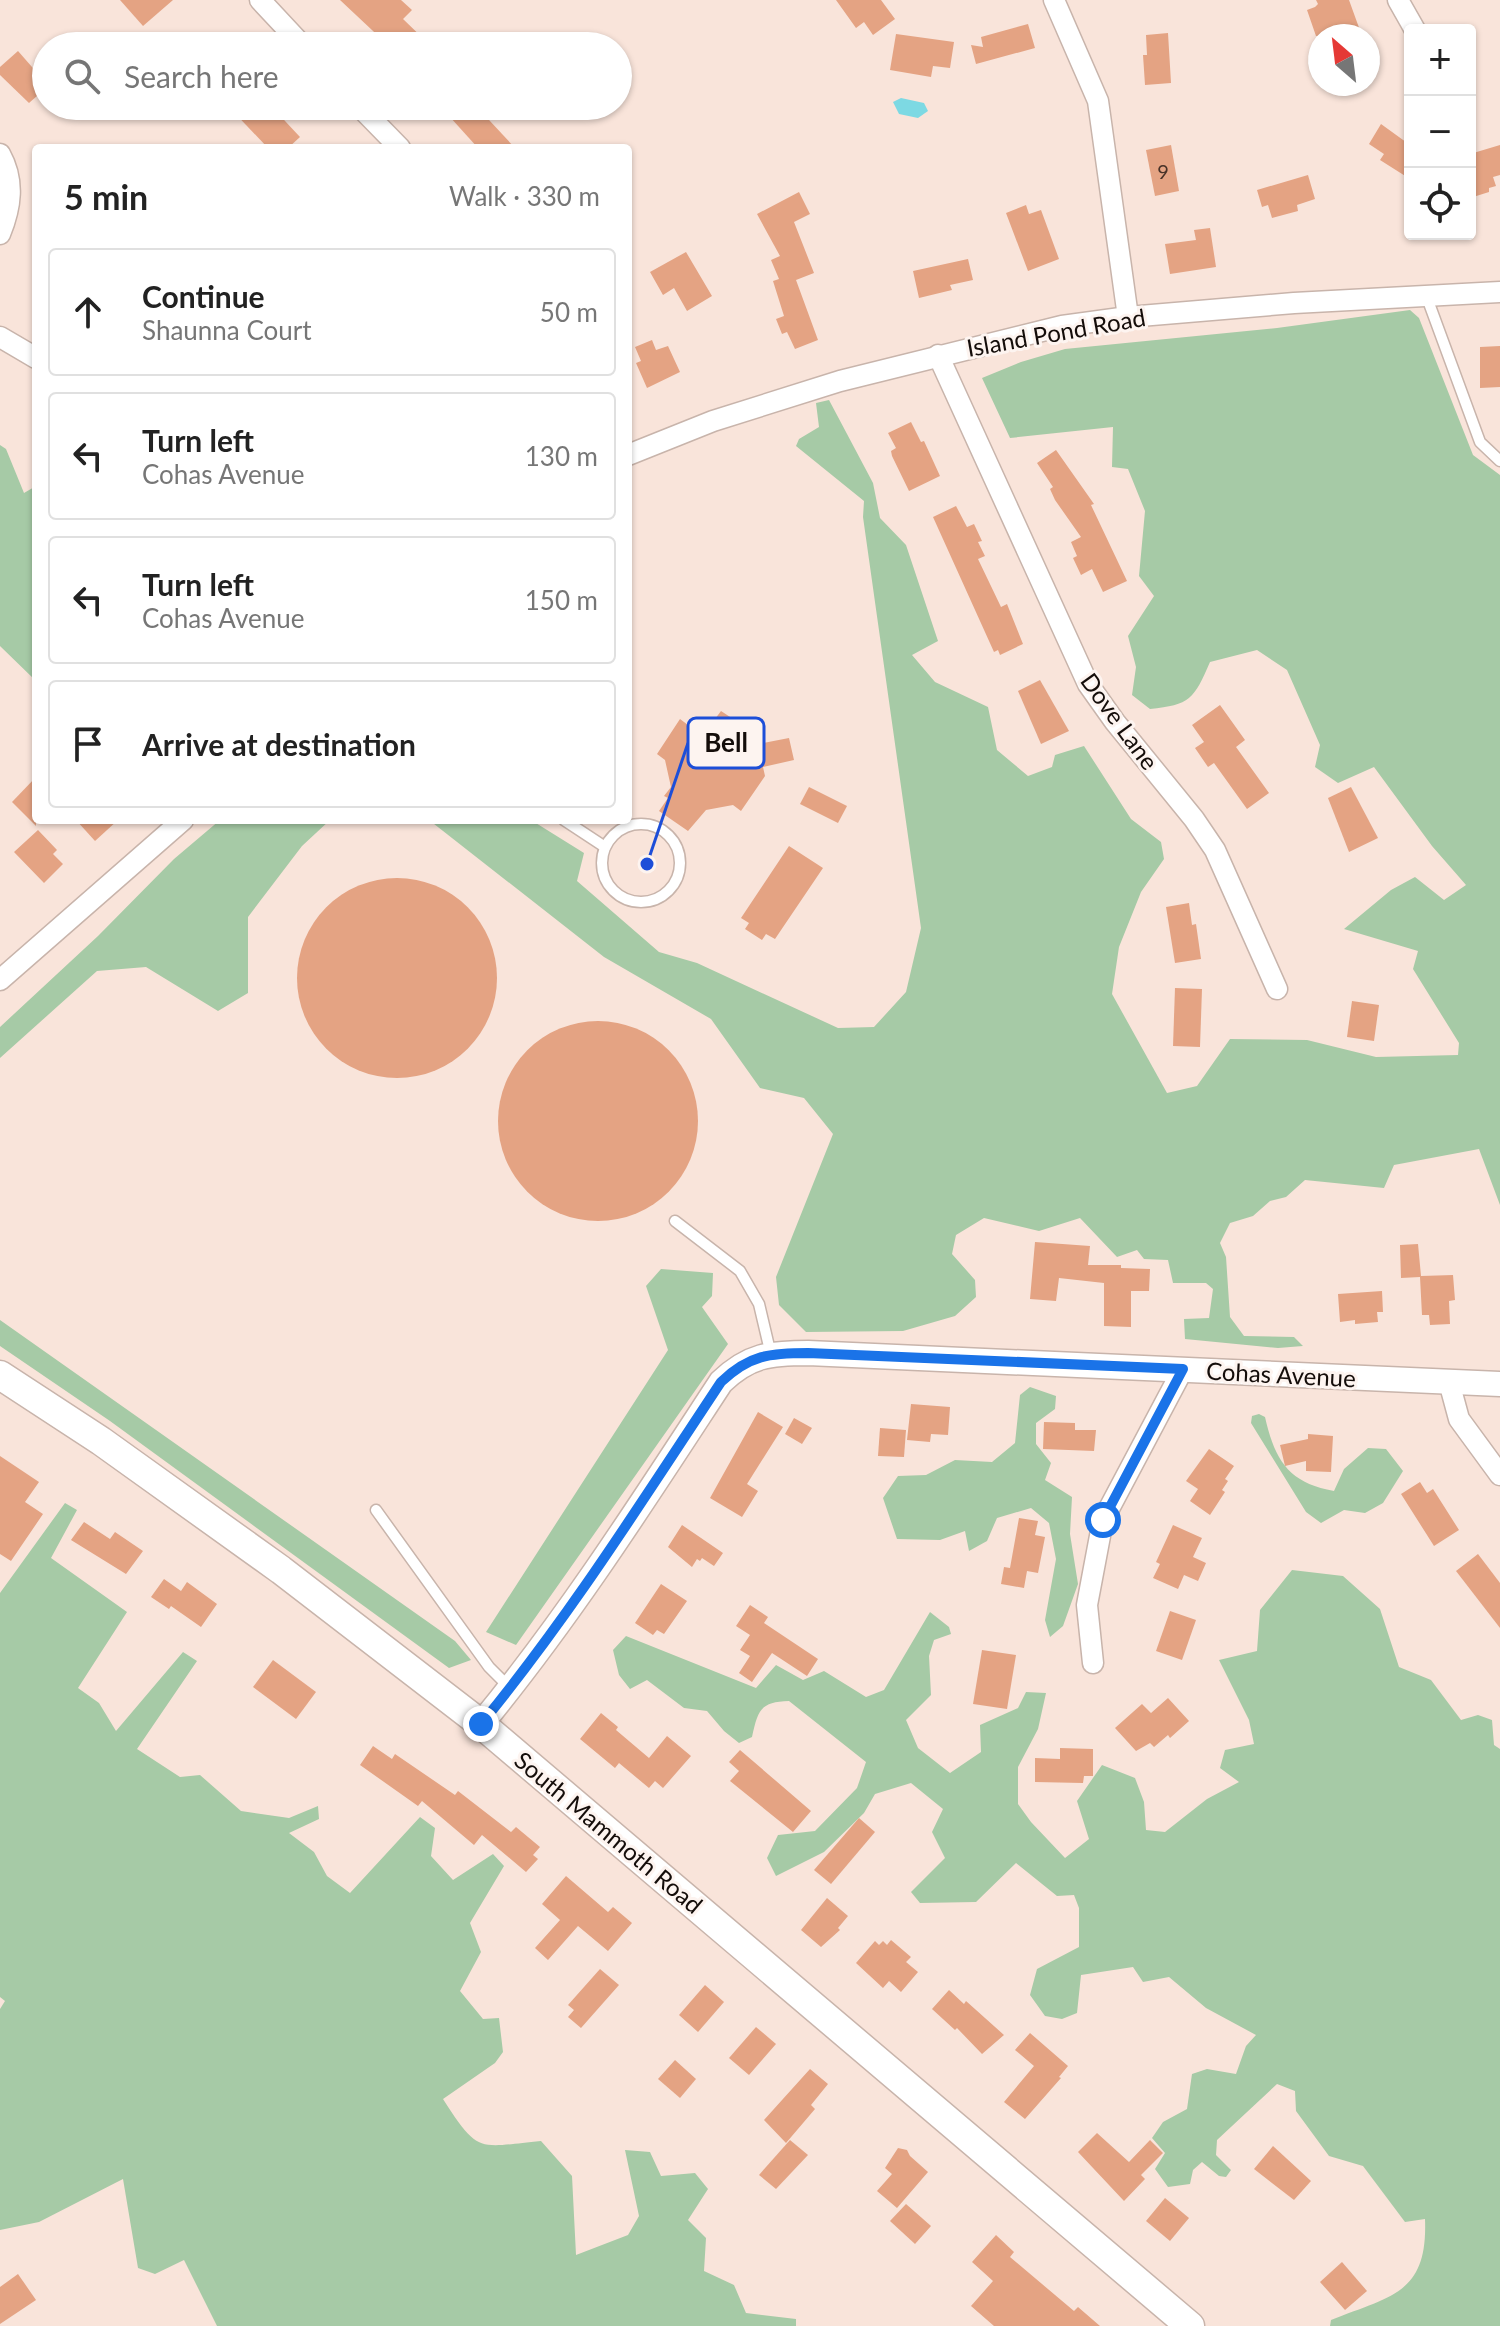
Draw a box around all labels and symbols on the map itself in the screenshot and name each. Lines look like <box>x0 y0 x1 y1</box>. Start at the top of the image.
north arrow <box>1308 24 1380 96</box>
house number: 9 <box>1157 159 1169 183</box>
street label: Island Pond Road <box>964 302 1148 362</box>
street label: Dove Lane <box>1075 667 1165 775</box>
callout: Bell <box>688 718 764 768</box>
text: Bell <box>704 726 748 758</box>
street label: Cohas Avenue <box>1205 1356 1357 1392</box>
route start <box>1085 1502 1121 1538</box>
route end <box>463 1706 499 1742</box>
street label: South Mammoth Road <box>509 1745 709 1919</box>

